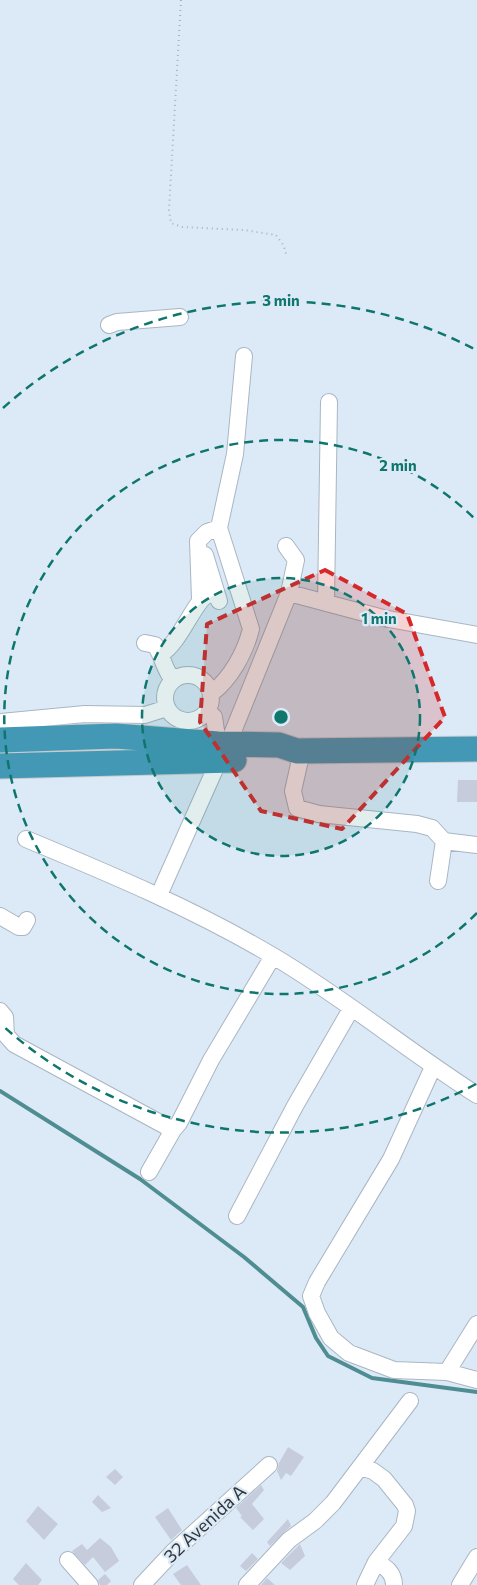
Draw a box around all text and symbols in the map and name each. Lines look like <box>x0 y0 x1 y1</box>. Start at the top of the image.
text: 3 min <box>262 291 300 309</box>
text: 2 min <box>379 456 417 474</box>
text: 1 min <box>361 609 397 627</box>
centre of rings <box>272 708 290 726</box>
street label: 32 Avenida A <box>159 1480 250 1567</box>

